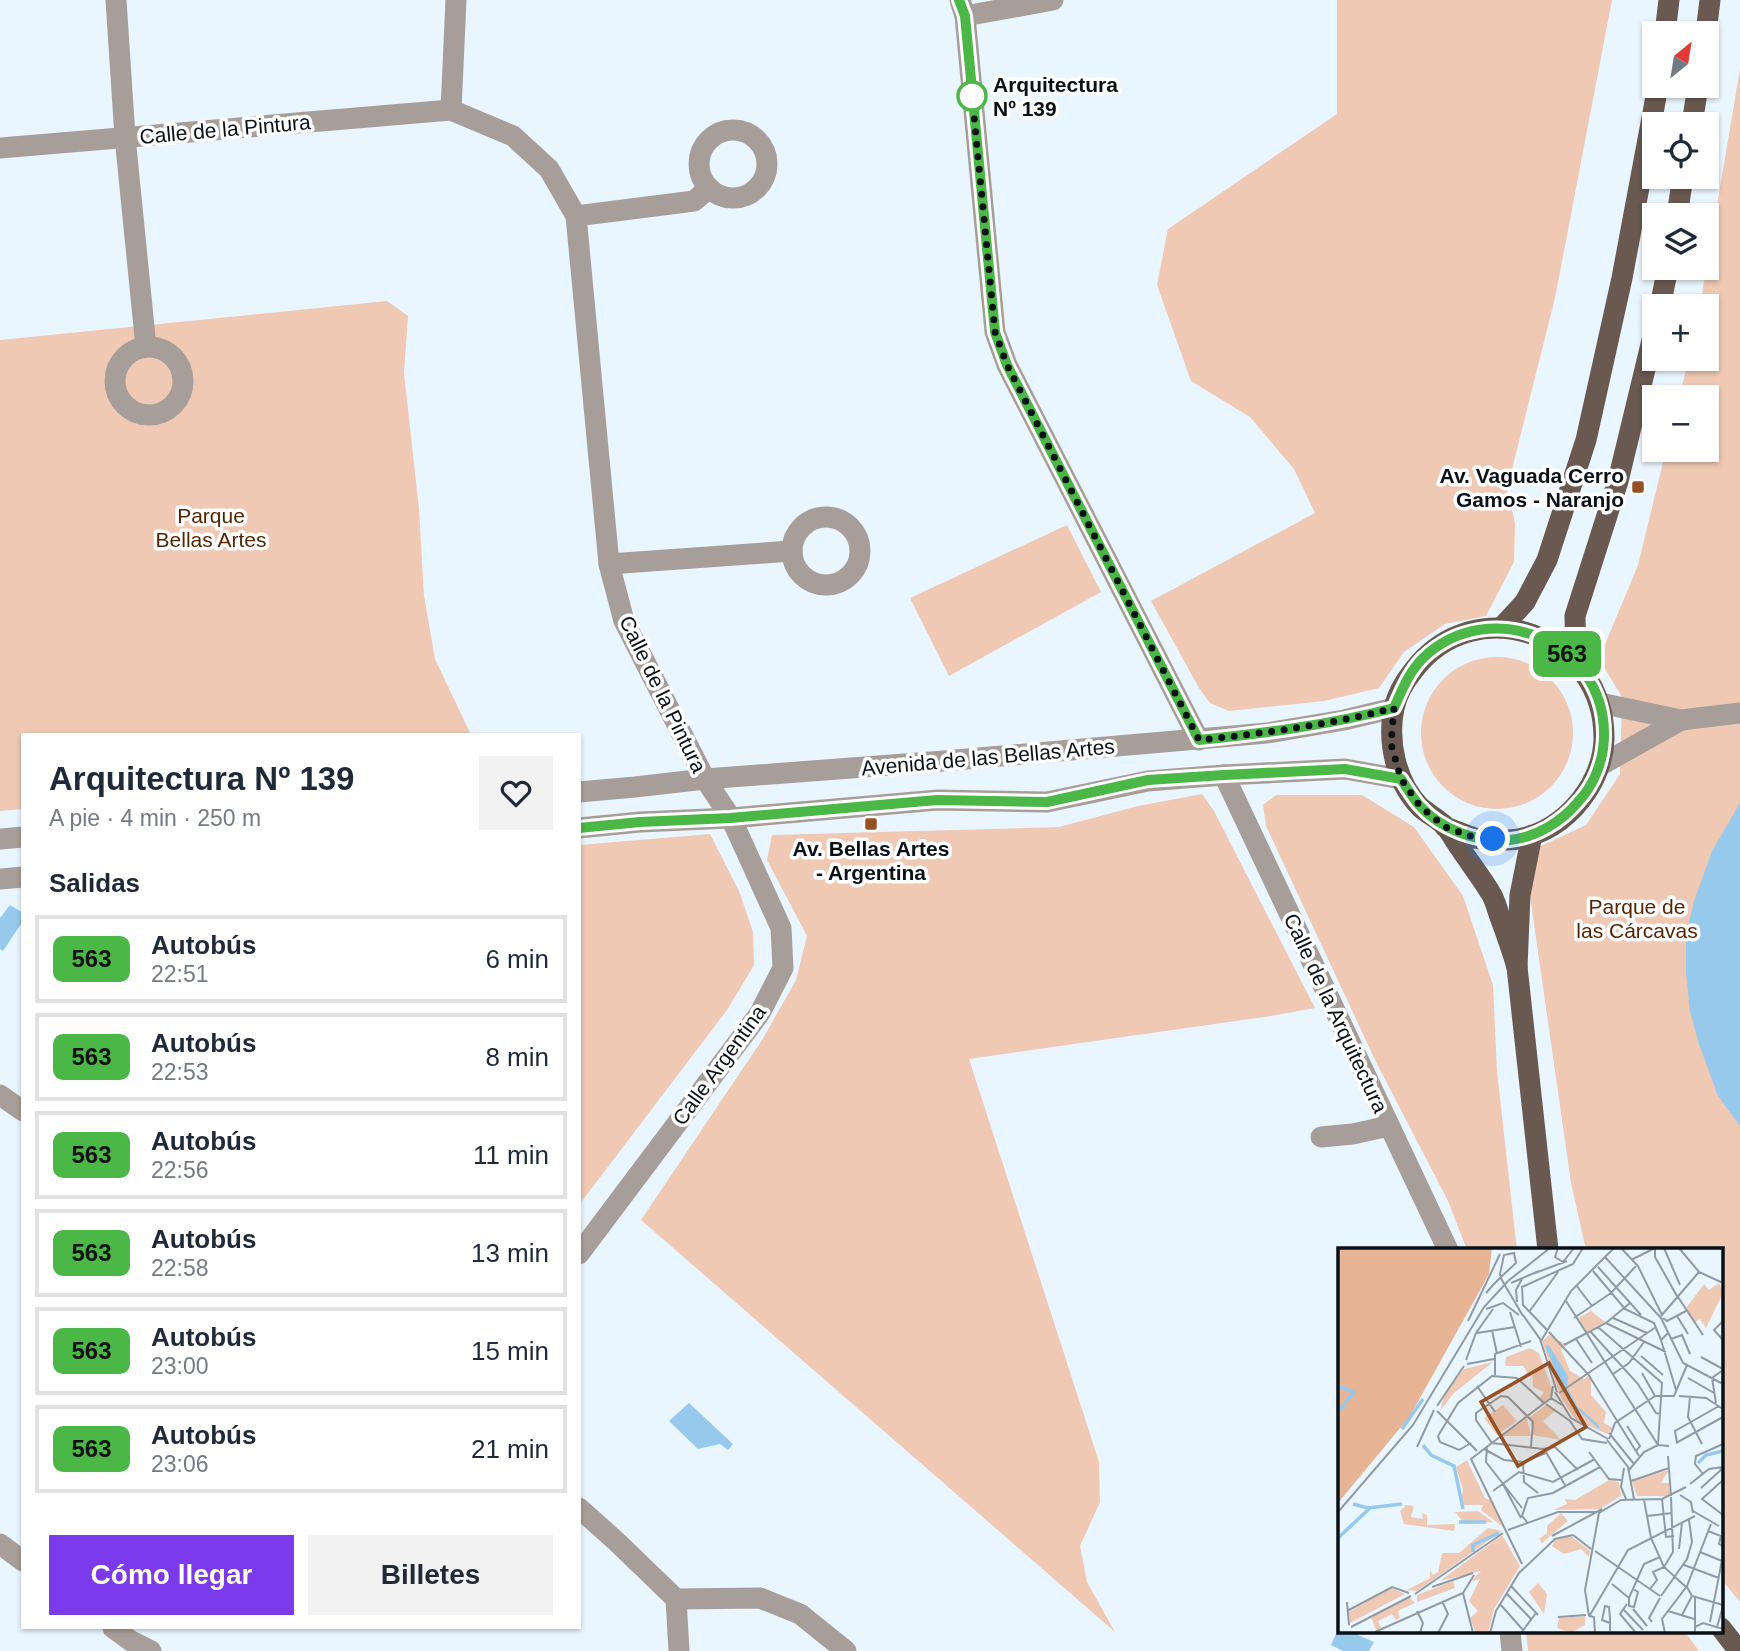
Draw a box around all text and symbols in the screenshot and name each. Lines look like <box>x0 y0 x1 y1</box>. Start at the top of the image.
north arrow <box>1642 21 1718 98</box>
map controls <box>1642 21 1719 462</box>
place label: Arquitectura Nº 139 <box>993 73 1118 120</box>
marker: Arquitectura Nº 139 <box>957 81 987 111</box>
street label: Calle de la Pintura <box>139 110 312 148</box>
button: locate <box>1642 112 1719 189</box>
button: layers <box>1642 203 1719 280</box>
button: + <box>1642 294 1719 371</box>
button: − <box>1642 385 1719 462</box>
place label: Av. Vaguada Cerro Gamos - Naranjo <box>1440 464 1624 511</box>
marker: Av. Vaguada Cerro Gamos - Naranjo <box>1630 479 1646 495</box>
park label: Parque Bellas Artes <box>156 504 266 551</box>
street label: Calle de la Pintura <box>615 612 711 776</box>
line badge: 563 <box>1527 631 1607 677</box>
text: 563 <box>1547 640 1587 667</box>
street label: Avenida de las Bellas Artes <box>860 734 1116 780</box>
button: heart <box>479 756 553 830</box>
text: Arquitectura Nº 139 <box>49 760 354 797</box>
text: A pie · 4 min · 250 m <box>49 805 261 831</box>
marker: Av. Bellas Artes - Argentina <box>863 816 879 832</box>
your location <box>1475 821 1510 856</box>
place label: Av. Bellas Artes - Argentina <box>793 837 949 884</box>
text: Salidas <box>49 868 140 898</box>
park label: Parque de las Cárcavas <box>1576 895 1698 942</box>
street label: Calle de la Arquitectura <box>1280 910 1392 1117</box>
text: Autobús <box>151 930 256 960</box>
text: 6 min <box>485 944 549 974</box>
text: 563 <box>71 945 112 972</box>
text: 22:51 <box>151 961 209 987</box>
street label: Calle Argentina <box>668 1000 770 1129</box>
text: Autobús <box>151 1028 256 1058</box>
text: 8 min <box>485 1042 549 1072</box>
text: 563 <box>71 1043 112 1070</box>
text: 22:53 <box>151 1059 209 1085</box>
text: Autobús <box>151 1126 256 1156</box>
text: 11 min <box>473 1140 549 1170</box>
text: 563 <box>71 1141 112 1168</box>
text: 22:56 <box>151 1157 209 1183</box>
text: Autobús <box>151 1224 256 1254</box>
text: 13 min <box>471 1238 549 1268</box>
text: 563 <box>71 1239 112 1266</box>
inset map <box>1338 1248 1722 1634</box>
text: 22:58 <box>151 1255 209 1281</box>
text: Autobús <box>151 1322 256 1352</box>
text: 15 min <box>471 1336 549 1366</box>
text: 563 <box>71 1337 112 1364</box>
text: 23:00 <box>151 1353 209 1379</box>
text: Autobús <box>151 1420 256 1450</box>
text: 21 min <box>471 1434 549 1464</box>
text: 563 <box>71 1435 112 1462</box>
text: 23:06 <box>151 1451 209 1477</box>
button: Cómo llegar <box>49 1535 294 1615</box>
button: Billetes <box>308 1535 553 1615</box>

